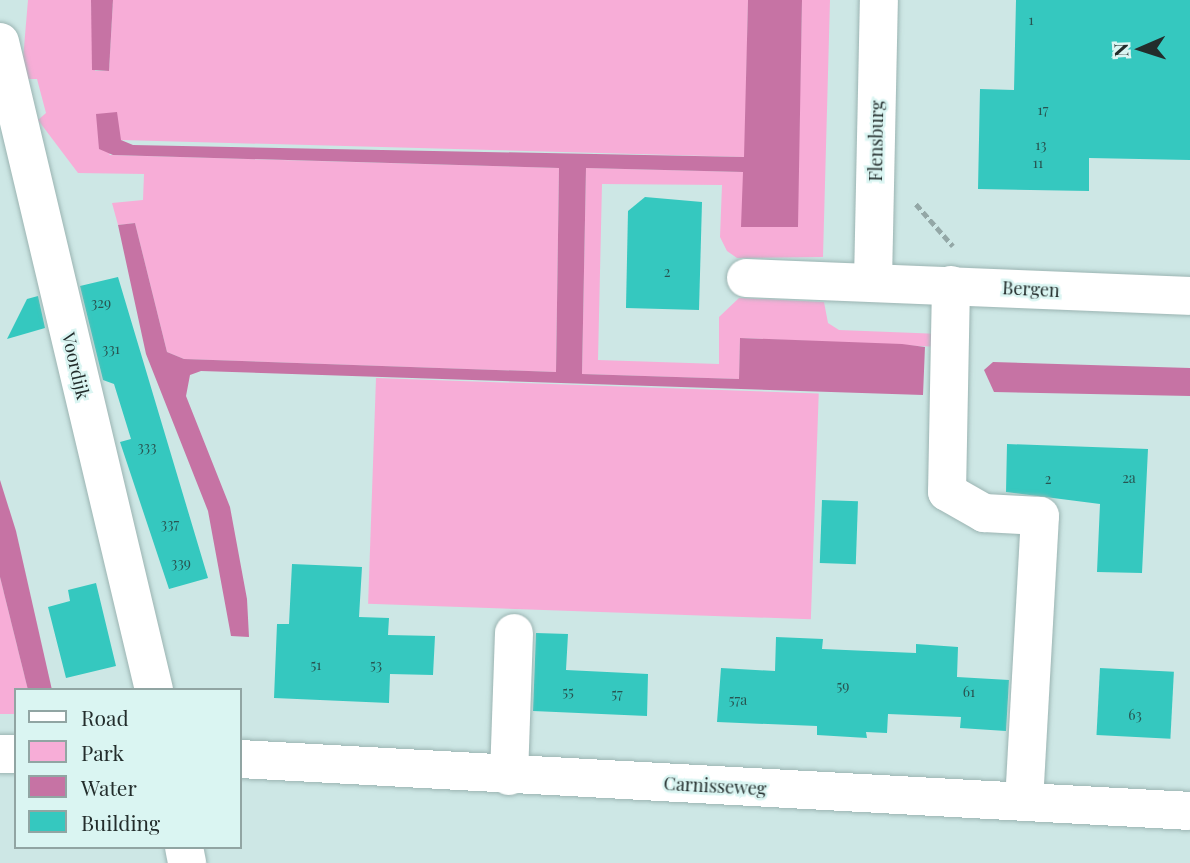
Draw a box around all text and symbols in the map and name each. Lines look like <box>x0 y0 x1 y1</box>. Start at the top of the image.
house number: 1 <box>1028 12 1034 28</box>
north arrow <box>1106 14 1176 84</box>
text: N <box>1107 43 1133 58</box>
street label: Flensburg <box>864 100 888 182</box>
house number: 17 <box>1038 102 1048 118</box>
house number: 13 <box>1035 137 1047 153</box>
house number: 11 <box>1033 155 1043 171</box>
house number: 2 <box>664 264 670 280</box>
street label: Bergen <box>1002 277 1060 301</box>
house number: 329 <box>91 295 111 311</box>
street label: Voordijk <box>58 330 94 402</box>
house number: 331 <box>102 341 120 357</box>
house number: 333 <box>138 439 156 455</box>
house number: 2a <box>1122 470 1136 486</box>
house number: 2 <box>1045 471 1051 487</box>
house number: 337 <box>161 516 179 532</box>
house number: 339 <box>171 555 191 571</box>
house number: 51 <box>311 657 321 673</box>
house number: 53 <box>370 657 382 673</box>
house number: 59 <box>837 678 849 694</box>
house number: 55 <box>562 684 574 700</box>
house number: 61 <box>963 684 975 700</box>
house number: 57 <box>611 686 623 702</box>
legend <box>14 688 242 849</box>
house number: 57a <box>729 692 747 708</box>
text: Road <box>81 703 129 731</box>
house number: 63 <box>1128 707 1142 723</box>
text: Park <box>81 738 124 766</box>
text: Water <box>81 773 137 801</box>
street label: Carnisseweg <box>663 773 767 799</box>
text: Building <box>81 808 160 836</box>

